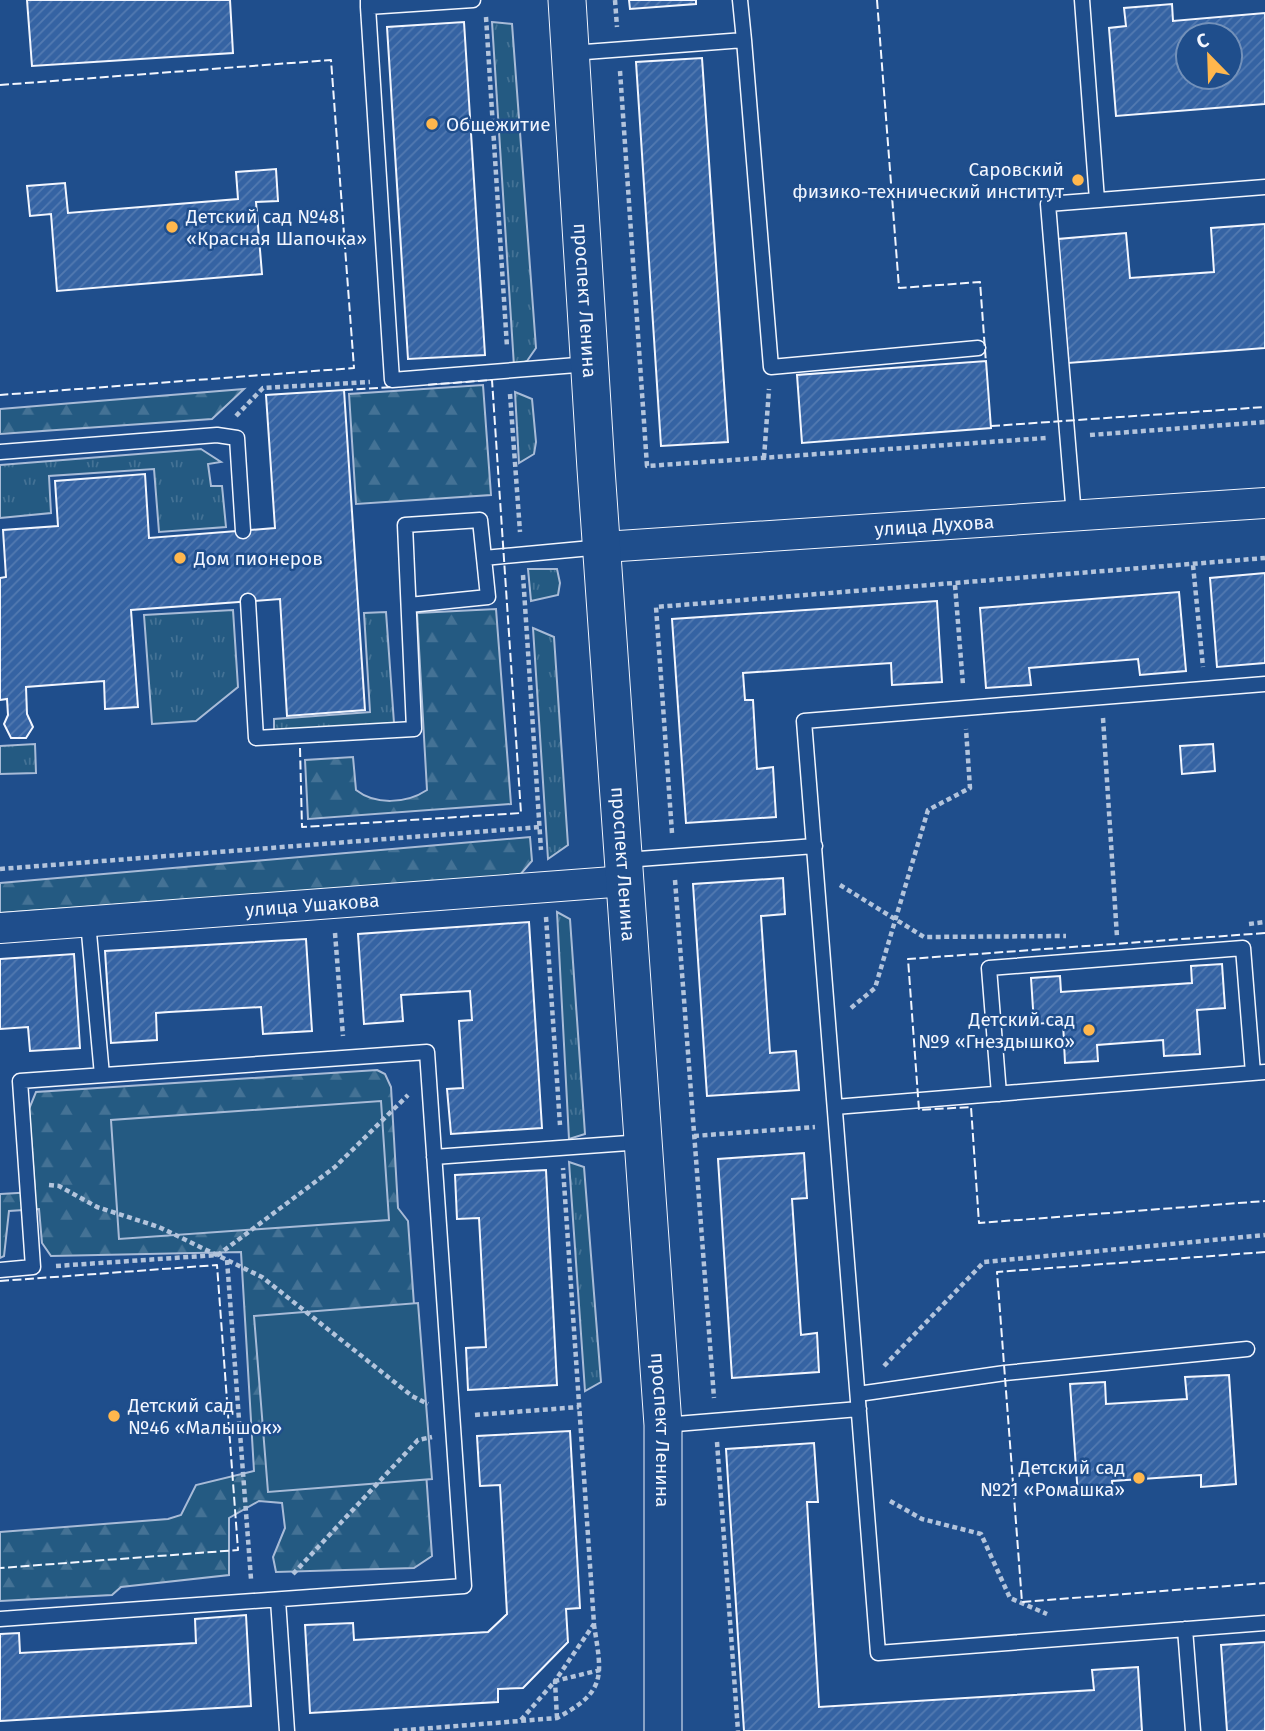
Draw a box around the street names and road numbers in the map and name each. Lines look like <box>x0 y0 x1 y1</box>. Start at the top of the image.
street label: проспект Ленина <box>569 222 602 378</box>
street label: улица Духова <box>874 510 995 540</box>
street label: проспект Ленина <box>607 786 641 942</box>
street label: улица Ушакова <box>244 888 380 921</box>
street label: проспект Ленина <box>646 1352 675 1507</box>

